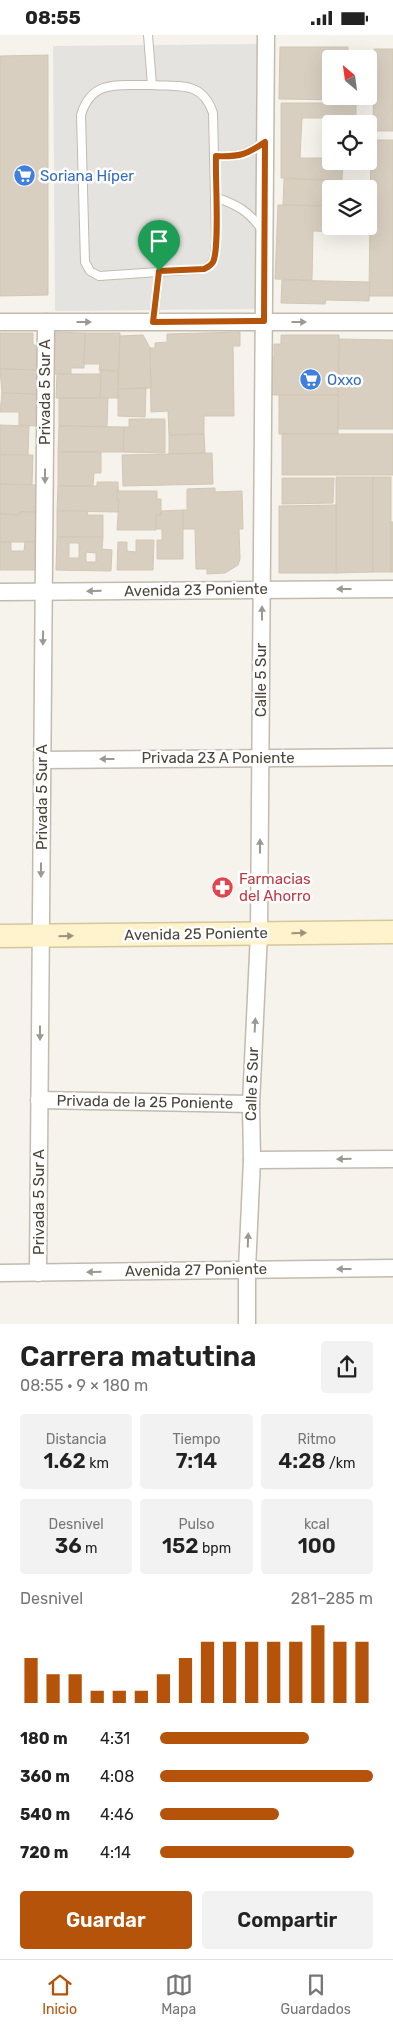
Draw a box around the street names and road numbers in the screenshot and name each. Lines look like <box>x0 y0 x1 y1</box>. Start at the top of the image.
street label: Privada 5 Sur A <box>36 339 54 445</box>
street label: Avenida 23 Poniente <box>124 580 268 600</box>
street label: Calle 5 Sur <box>252 643 270 717</box>
street label: Privada 5 Sur A <box>33 744 51 850</box>
street label: Privada 23 A Poniente <box>141 749 295 767</box>
street label: Avenida 25 Poniente <box>124 924 268 944</box>
street label: Calle 5 Sur <box>242 1046 262 1121</box>
street label: Privada de la 25 Poniente <box>57 1091 233 1113</box>
street label: Privada 5 Sur A <box>30 1149 48 1255</box>
street label: Avenida 27 Poniente <box>125 1260 267 1280</box>

